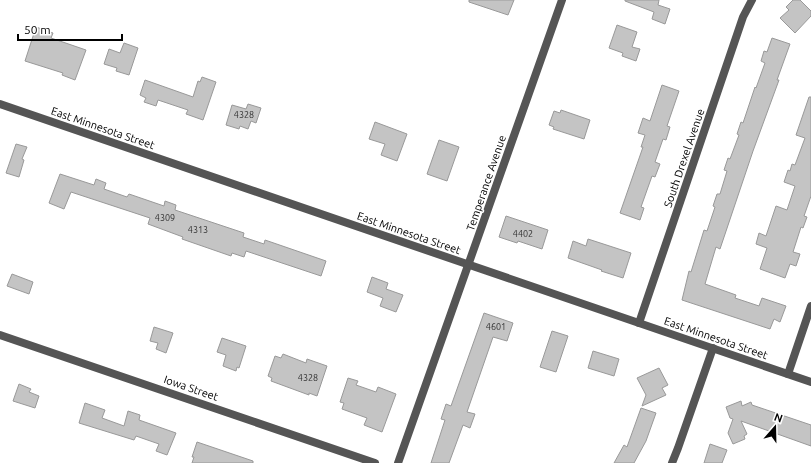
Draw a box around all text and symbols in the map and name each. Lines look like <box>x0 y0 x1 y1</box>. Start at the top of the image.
scale bar <box>18 16 122 42</box>
text: 50 m <box>24 23 51 36</box>
street label: East Minnesota Street <box>50 105 157 152</box>
street label: South Drexel Avenue <box>661 107 707 209</box>
house number: 4328 <box>234 110 254 120</box>
street label: Temperance Avenue <box>464 134 508 232</box>
street label: East Minnesota Street <box>356 210 463 257</box>
house number: 4309 <box>155 213 175 223</box>
house number: 4313 <box>188 225 208 235</box>
house number: 4402 <box>513 229 533 239</box>
street label: East Minnesota Street <box>663 315 770 362</box>
house number: 4601 <box>486 322 506 332</box>
street label: Iowa Street <box>162 373 220 403</box>
house number: 4328 <box>298 373 318 383</box>
north arrow <box>755 407 795 447</box>
text: N <box>773 411 784 425</box>

